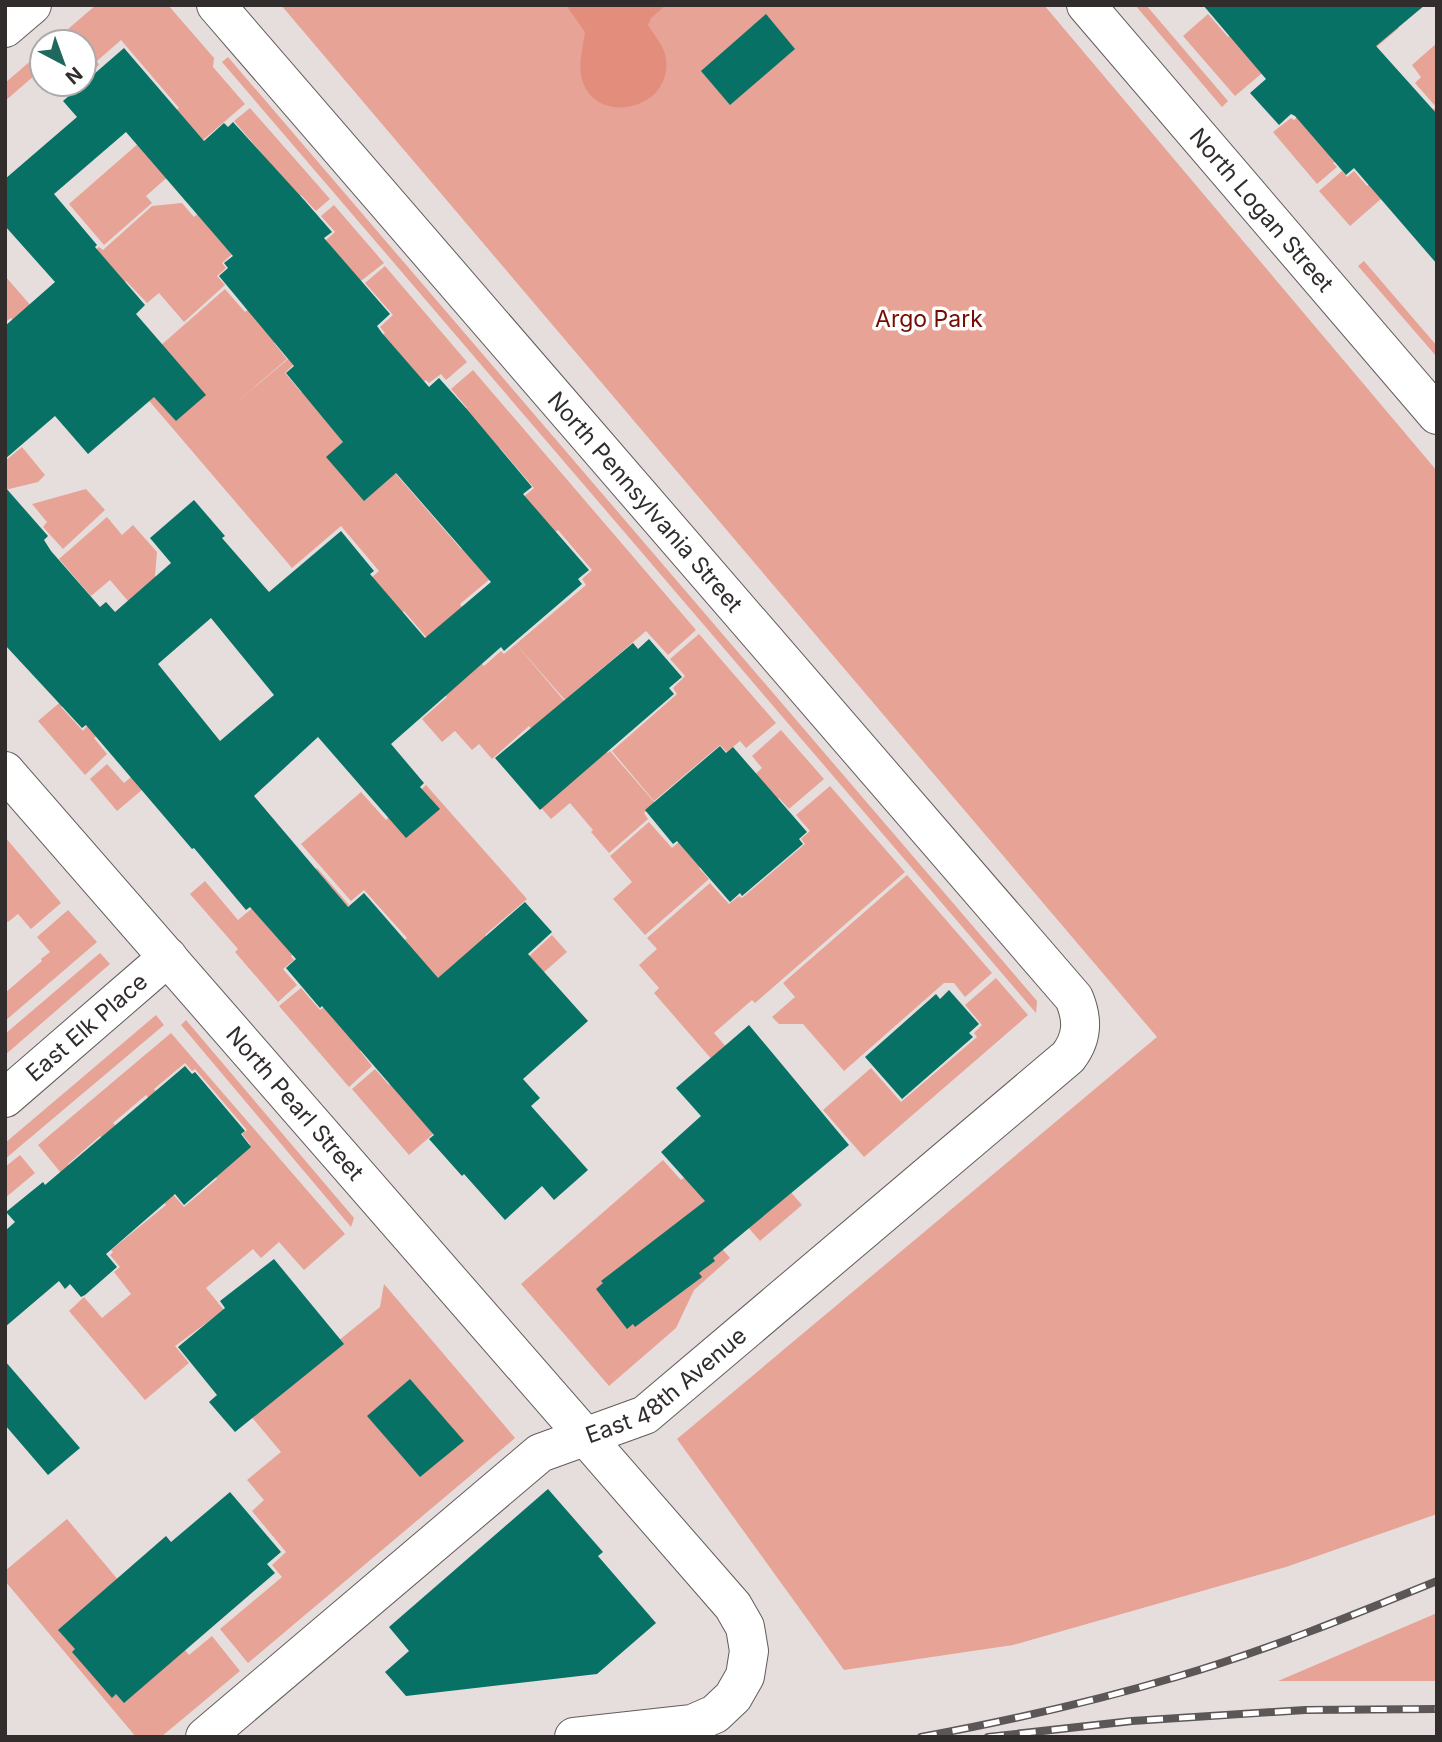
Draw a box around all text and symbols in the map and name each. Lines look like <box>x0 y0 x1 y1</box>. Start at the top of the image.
north arrow <box>28 28 98 98</box>
text: N <box>61 62 87 89</box>
street label: North Logan Street <box>1184 123 1340 298</box>
park label: Argo Park <box>875 305 983 333</box>
street label: North Pennsylvania Street <box>542 386 749 618</box>
street label: East Elk Place <box>20 967 153 1087</box>
street label: North Pearl Street <box>220 1021 370 1186</box>
street label: East 48th Avenue <box>582 1321 752 1449</box>

